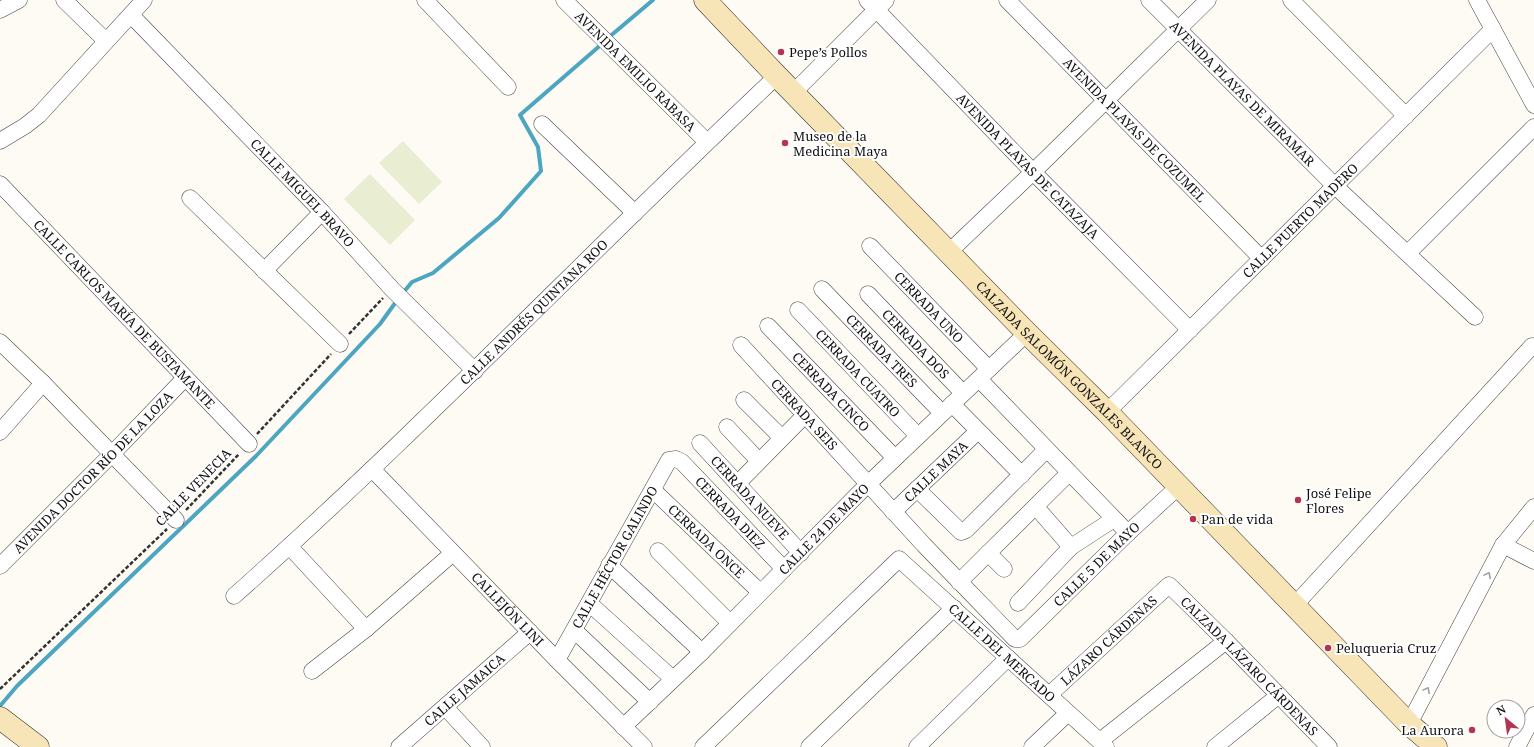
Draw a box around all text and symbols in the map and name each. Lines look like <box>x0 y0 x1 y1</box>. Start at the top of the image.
street label: AVENIDA EMILIO RABASA <box>571 7 701 136</box>
street label: AVENIDA PLAYAS DE MIRAMAR <box>1166 17 1319 170</box>
place label: Pepe’s Pollos <box>789 43 868 61</box>
marker: Pepe’s Pollos <box>776 47 786 57</box>
street label: AVENIDA PLAYAS DE COZUMEL <box>1059 53 1210 206</box>
street label: AVENIDA PLAYAS DE CATAZAJA <box>953 89 1104 243</box>
place label: Museo de la Medicina Maya <box>793 127 888 160</box>
street label: CALLE MIGUEL BRAVO <box>247 135 358 251</box>
marker: Museo de la Medicina Maya <box>780 138 790 148</box>
street label: CALLE PUERTO MADERO <box>1238 159 1362 282</box>
street label: CALLE CARLOS MARÍA DE BUSTAMANTE <box>30 216 219 412</box>
street label: CALLE ANDRÉS QUINTANA ROO <box>456 235 612 389</box>
street label: CERRADA UNO <box>890 267 968 347</box>
street label: CALZADA SALOMÓN GONZALES BLANCO <box>972 277 1167 473</box>
street label: CERRADA DOS <box>878 305 954 383</box>
street label: CERRADA TRES <box>842 310 922 391</box>
street label: CERRADA CUATRO <box>812 325 904 421</box>
street label: CERRADA CINCO <box>788 348 874 435</box>
street label: CERRADA SEIS <box>767 375 842 454</box>
street label: AVENIDA DOCTOR RÍO DE LA LOZA <box>9 387 177 557</box>
street label: CALLE MAYA <box>900 436 972 506</box>
street label: CALLE VENECIA <box>151 444 235 530</box>
street label: CERRADA NUEVE <box>707 452 793 543</box>
street label: CERRADA DIEZ <box>691 472 769 553</box>
street label: CALLE 24 DE MAYO <box>774 479 873 578</box>
street label: CALLE HÉCTOR GALINDO <box>567 482 662 632</box>
place label: José Felipe Flores <box>1305 484 1372 517</box>
marker: José Felipe Flores <box>1293 495 1303 505</box>
street label: CERRADA ONCE <box>664 500 749 582</box>
place label: Pan de vida <box>1201 510 1273 528</box>
marker: Pan de vida <box>1188 514 1198 524</box>
street label: CALLE 5 DE MAYO <box>1049 518 1144 610</box>
street label: CALLEJÓN LINI <box>468 568 548 650</box>
one-way arrow <box>1483 572 1491 579</box>
street label: LÁZARO CÁRDENAS <box>1057 591 1161 689</box>
street label: CALZADA LÁZARO CÁRDENAS <box>1177 592 1322 740</box>
street label: CALLE DEL MERCADO <box>945 599 1060 706</box>
place label: Peluqueria Cruz <box>1336 639 1436 657</box>
marker: Peluqueria Cruz <box>1323 643 1333 653</box>
street label: CALLE JAMAICA <box>420 649 509 730</box>
one-way arrow <box>1422 686 1430 694</box>
north arrow <box>1486 699 1526 739</box>
text: N <box>1493 701 1509 718</box>
place label: La Aurora <box>1401 721 1464 739</box>
marker: La Aurora <box>1467 725 1477 735</box>

